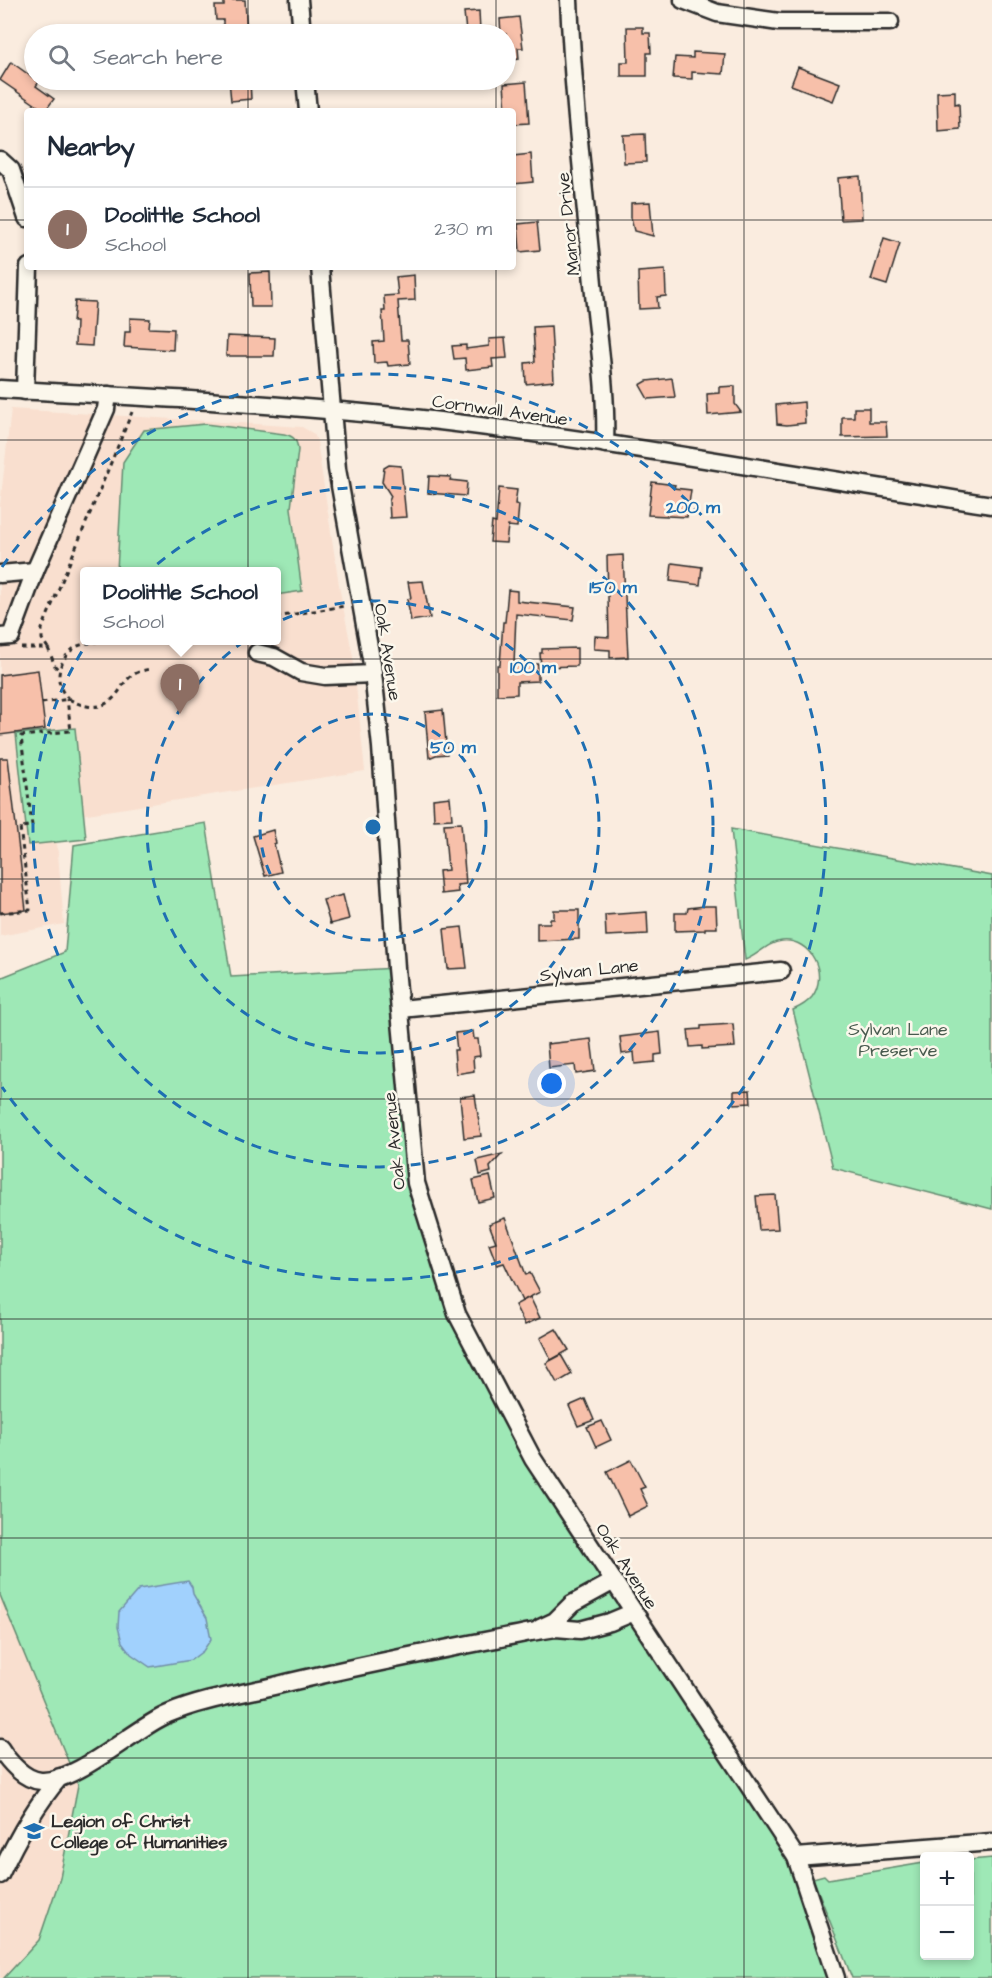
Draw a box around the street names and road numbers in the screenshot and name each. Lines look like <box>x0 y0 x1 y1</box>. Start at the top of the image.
street label: Manor Drive <box>551 171 586 277</box>
street label: Cornwall Avenue <box>430 389 570 432</box>
street label: Oak Avenue <box>367 602 408 703</box>
street label: Sylvan Lane <box>538 953 640 989</box>
street label: Oak Avenue <box>377 1091 412 1191</box>
street label: Oak Avenue <box>589 1518 664 1614</box>

